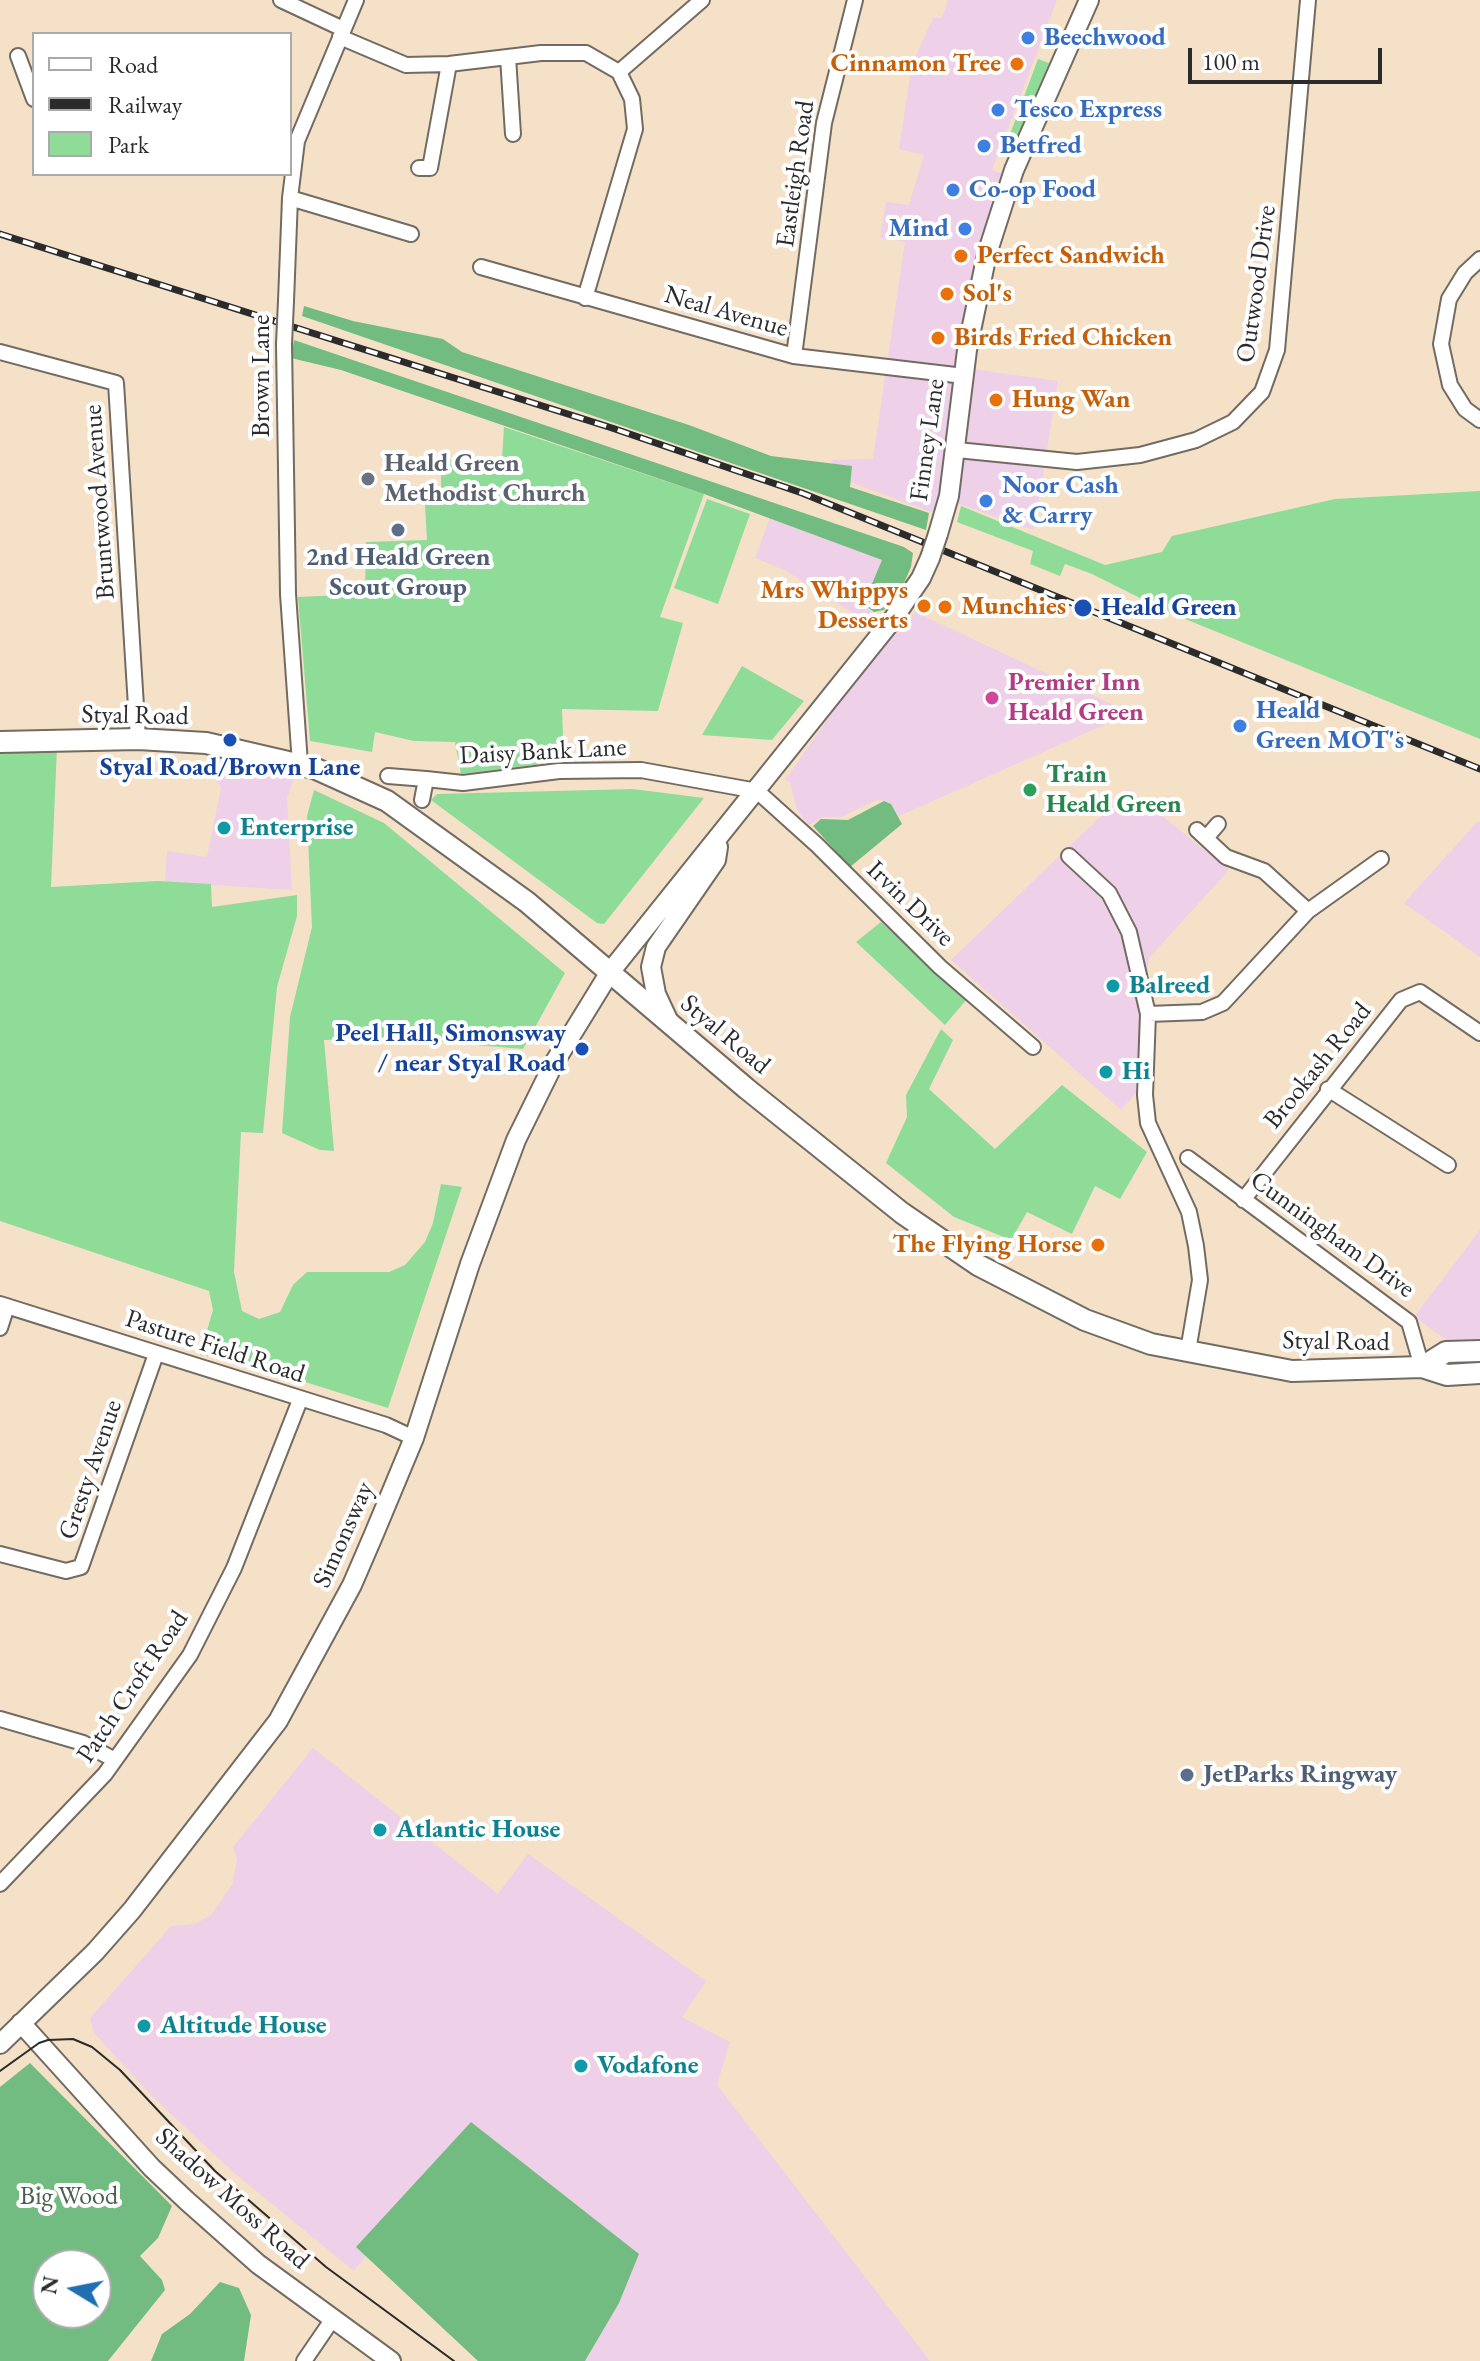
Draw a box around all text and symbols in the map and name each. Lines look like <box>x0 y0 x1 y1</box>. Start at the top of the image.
place label: Beechwood <box>1044 22 1166 54</box>
marker: Beechwood <box>1019 29 1037 47</box>
legend <box>32 32 292 176</box>
scale bar <box>1192 32 1386 82</box>
text: 100 m <box>1202 46 1260 77</box>
place label: Cinnamon Tree <box>831 48 1001 80</box>
text: Road <box>108 49 158 80</box>
marker: Cinnamon Tree <box>1008 55 1026 73</box>
text: Railway <box>108 89 182 120</box>
place label: Tesco Express <box>1014 94 1162 126</box>
street label: Eastleigh Road <box>770 99 822 249</box>
marker: Tesco Express <box>989 101 1007 119</box>
text: Park <box>108 129 149 160</box>
place label: Betfred <box>1000 130 1082 162</box>
marker: Betfred <box>975 137 993 155</box>
place label: Co-op Food <box>969 174 1096 206</box>
marker: Co-op Food <box>944 181 962 199</box>
street label: Outwood Drive <box>1231 203 1283 365</box>
place label: Mind <box>888 213 949 245</box>
marker: Mind <box>956 220 974 238</box>
place label: Perfect Sandwich <box>977 240 1165 272</box>
marker: Perfect Sandwich <box>952 247 970 265</box>
place label: Sol's <box>963 278 1012 310</box>
street label: Neal Avenue <box>661 279 791 345</box>
marker: Sol's <box>938 285 956 303</box>
street label: Brown Lane <box>246 315 278 437</box>
place label: Birds Fried Chicken <box>954 322 1172 354</box>
marker: Birds Fried Chicken <box>929 329 947 347</box>
street label: Finney Lane <box>904 377 952 503</box>
place label: Hung Wan <box>1012 384 1130 416</box>
marker: Hung Wan <box>987 391 1005 409</box>
street label: Bruntwood Avenue <box>78 403 122 601</box>
place label: Heald Green Methodist Church <box>384 448 586 510</box>
marker: Heald Green Methodist Church <box>359 470 377 488</box>
place label: Noor Cash & Carry <box>1002 470 1119 532</box>
marker: Noor Cash & Carry <box>977 492 995 510</box>
marker: 2nd Heald Green Scout Group <box>389 521 407 539</box>
place label: 2nd Heald Green Scout Group <box>306 542 490 604</box>
place label: Mrs Whippys Desserts <box>760 575 908 636</box>
place label: Munchies <box>961 591 1066 623</box>
place label: Heald Green <box>1101 592 1237 624</box>
marker: Mrs Whippys Desserts <box>915 597 933 615</box>
marker: Heald Green <box>1072 597 1094 619</box>
marker: Munchies <box>936 598 954 616</box>
place label: Premier Inn Heald Green <box>1008 667 1144 728</box>
marker: Premier Inn Heald Green <box>983 689 1001 707</box>
place label: Heald Green MOT's <box>1256 695 1404 756</box>
street label: Styal Road <box>81 699 189 733</box>
marker: Heald Green MOT's <box>1231 717 1249 735</box>
marker: Styal Road/Brown Lane <box>221 731 239 749</box>
street label: Daisy Bank Lane <box>459 732 627 772</box>
place label: Styal Road/Brown Lane <box>100 752 360 784</box>
place label: Train Heald Green <box>1046 759 1182 820</box>
marker: Train Heald Green <box>1021 781 1039 799</box>
place label: Enterprise <box>240 812 354 844</box>
marker: Enterprise <box>215 819 233 837</box>
street label: Irvin Drive <box>860 855 960 953</box>
place label: Balreed <box>1129 970 1210 1002</box>
marker: Balreed <box>1104 977 1122 995</box>
street label: Styal Road <box>674 989 776 1081</box>
street label: Brookash Road <box>1258 997 1378 1135</box>
place label: Peel Hall, Simonsway / near Styal Road <box>335 1018 566 1080</box>
marker: Peel Hall, Simonsway / near Styal Road <box>573 1040 591 1058</box>
place label: Hi <box>1122 1056 1150 1088</box>
marker: Hi <box>1097 1063 1115 1081</box>
street label: Cunningham Drive <box>1244 1165 1420 1305</box>
place label: The Flying Horse <box>892 1229 1082 1261</box>
marker: The Flying Horse <box>1089 1236 1107 1254</box>
street label: Pasture Field Road <box>121 1303 309 1391</box>
street label: Styal Road <box>1282 1325 1390 1359</box>
street label: Gresty Avenue <box>53 1396 129 1544</box>
street label: Simonsway <box>307 1477 381 1593</box>
street label: Patch Croft Road <box>71 1605 195 1769</box>
place label: JetParks Ringway <box>1203 1759 1397 1791</box>
marker: JetParks Ringway <box>1178 1766 1196 1784</box>
place label: Atlantic House <box>396 1814 560 1846</box>
marker: Atlantic House <box>371 1821 389 1839</box>
place label: Altitude House <box>160 2010 327 2042</box>
marker: Altitude House <box>135 2017 153 2035</box>
place label: Vodafone <box>597 2050 699 2082</box>
marker: Vodafone <box>572 2057 590 2075</box>
street label: Shadow Moss Road <box>148 2122 316 2276</box>
park label: Big Wood <box>20 2181 118 2213</box>
north arrow <box>32 2249 112 2329</box>
text: N <box>34 2274 66 2296</box>

